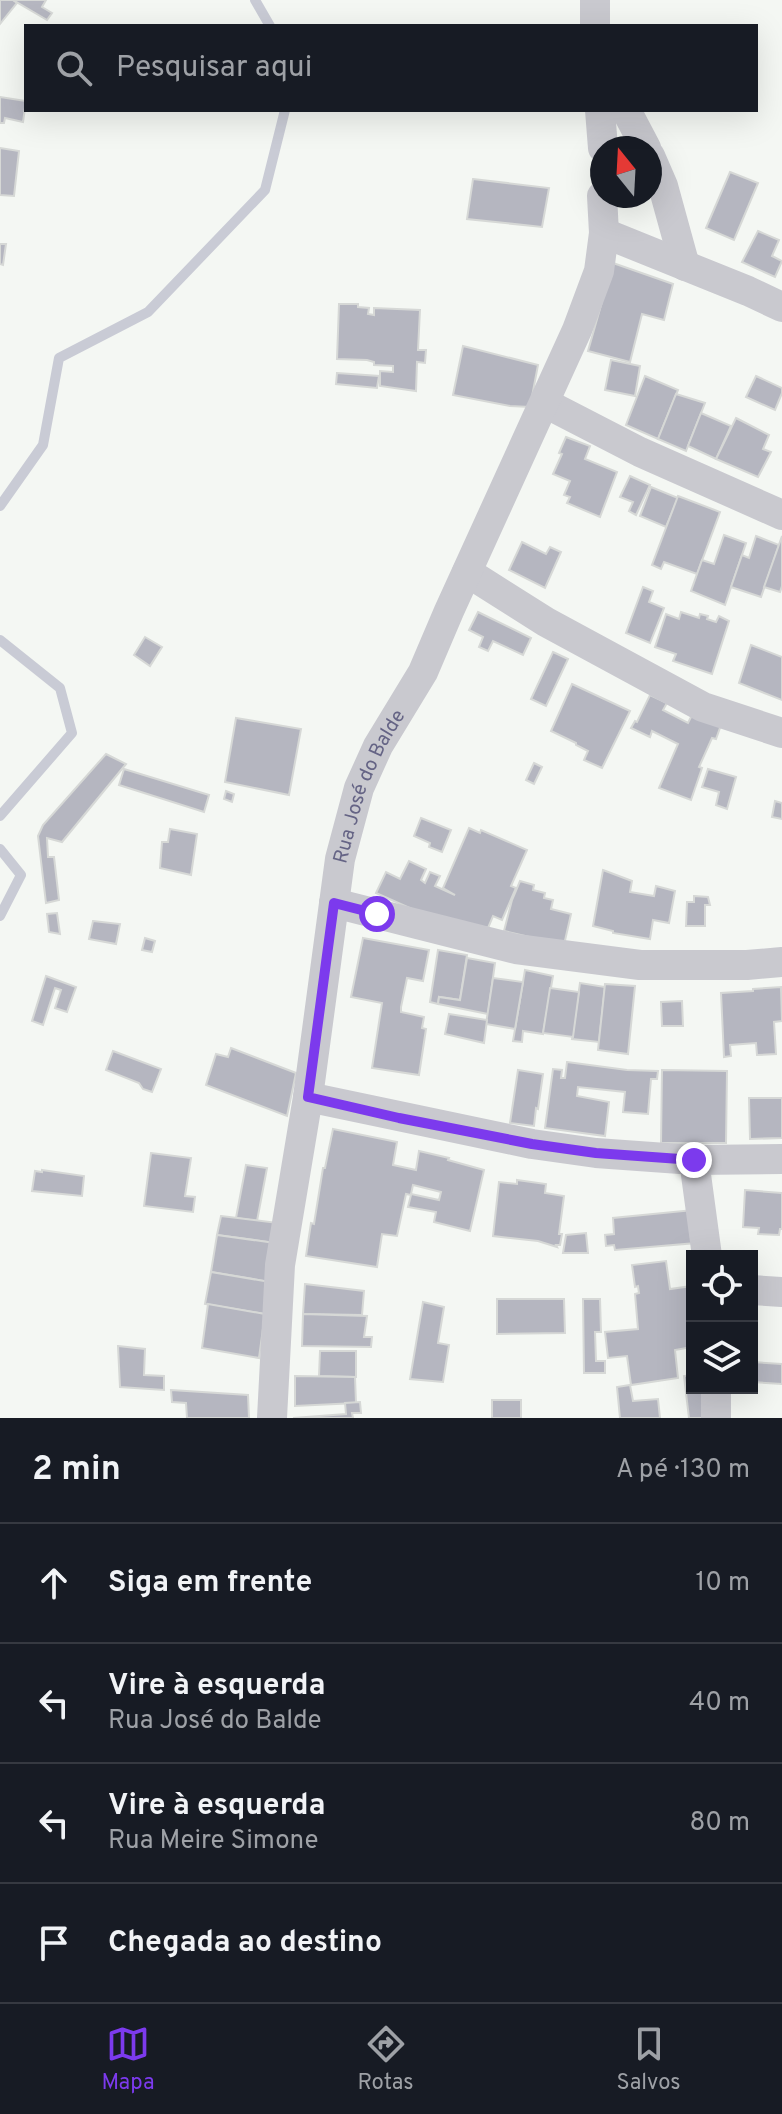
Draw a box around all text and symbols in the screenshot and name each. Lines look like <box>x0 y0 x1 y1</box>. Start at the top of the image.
search box <box>24 24 758 112</box>
icon: search <box>52 46 96 90</box>
text: Pesquisar aqui <box>116 50 312 87</box>
north arrow <box>590 136 662 208</box>
street label: Rua José do Balde <box>328 705 412 867</box>
route start <box>359 896 395 932</box>
route end <box>676 1142 712 1178</box>
map controls <box>686 1250 758 1394</box>
button: locate <box>686 1250 758 1322</box>
button: layers <box>686 1322 758 1394</box>
text: 2 min <box>32 1449 121 1492</box>
text: A pé · 130 m <box>616 1454 750 1487</box>
icon: ahead <box>32 1561 76 1605</box>
text: Siga em frente <box>108 1565 312 1602</box>
text: 10 m <box>695 1567 750 1600</box>
text: Vire à esquerda <box>108 1668 325 1705</box>
icon: left <box>32 1681 76 1725</box>
text: 40 m <box>689 1687 750 1720</box>
text: Rua José do Balde <box>108 1705 322 1738</box>
text: Vire à esquerda <box>108 1788 325 1825</box>
icon: left <box>32 1801 76 1845</box>
text: 80 m <box>690 1807 750 1840</box>
text: Rua Meire Simone <box>108 1825 319 1858</box>
icon: arrive <box>32 1921 76 1965</box>
text: Chegada ao destino <box>108 1925 382 1962</box>
tab: Mapa <box>101 2022 155 2097</box>
tab: Rotas <box>358 2022 414 2097</box>
tab: Salvos <box>617 2022 681 2097</box>

